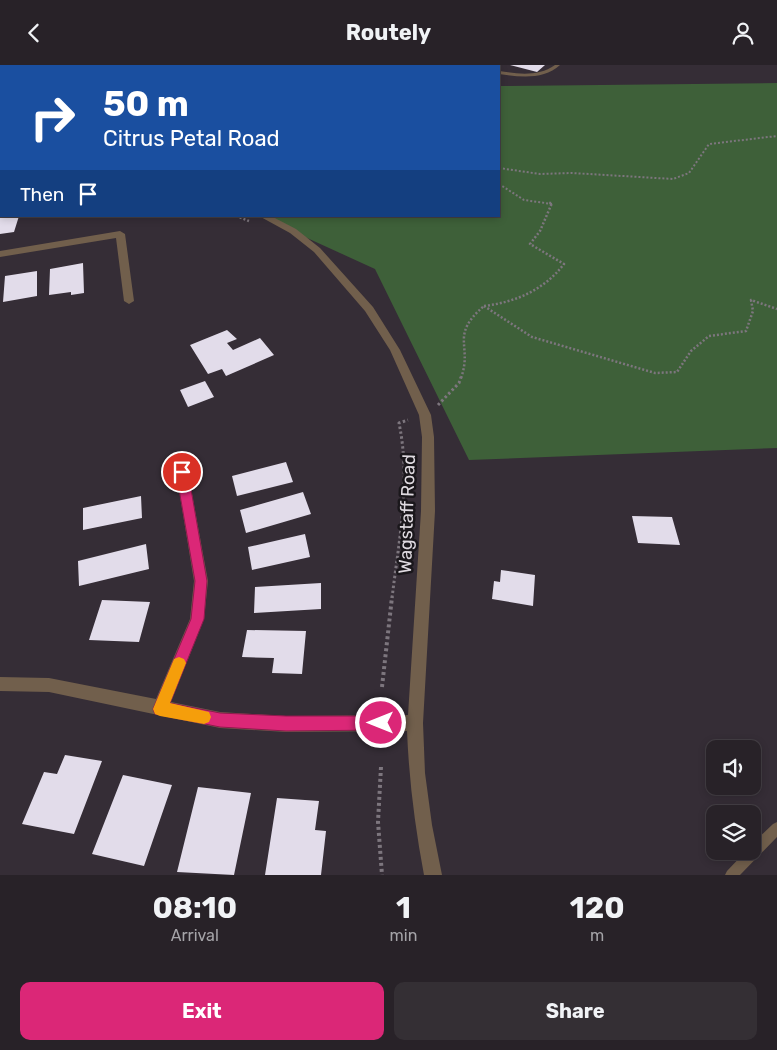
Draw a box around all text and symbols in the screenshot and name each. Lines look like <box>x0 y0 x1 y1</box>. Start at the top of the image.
icon: back <box>20 19 48 47</box>
text: Routely <box>346 19 431 46</box>
icon: person <box>729 19 757 47</box>
text: 50 m <box>103 83 189 125</box>
icon: right <box>20 85 85 150</box>
text: Citrus Petal Road <box>103 125 280 152</box>
icon: arrive <box>74 180 102 208</box>
text: Then <box>20 183 64 206</box>
pin <box>161 451 203 493</box>
street label: Wagstaff Road <box>394 454 420 574</box>
icon: arrive <box>168 458 196 486</box>
position arrow <box>354 696 406 748</box>
map controls <box>706 740 761 860</box>
button: sound <box>706 740 761 795</box>
button: layers <box>706 805 761 860</box>
text: 08:10 <box>152 890 237 926</box>
text: 1 <box>396 890 411 926</box>
text: 120 <box>570 890 625 926</box>
text: Arrival <box>171 926 219 945</box>
text: min <box>390 926 417 945</box>
text: m <box>590 926 604 945</box>
button: Exit <box>20 982 384 1040</box>
button: Share <box>394 982 757 1040</box>

